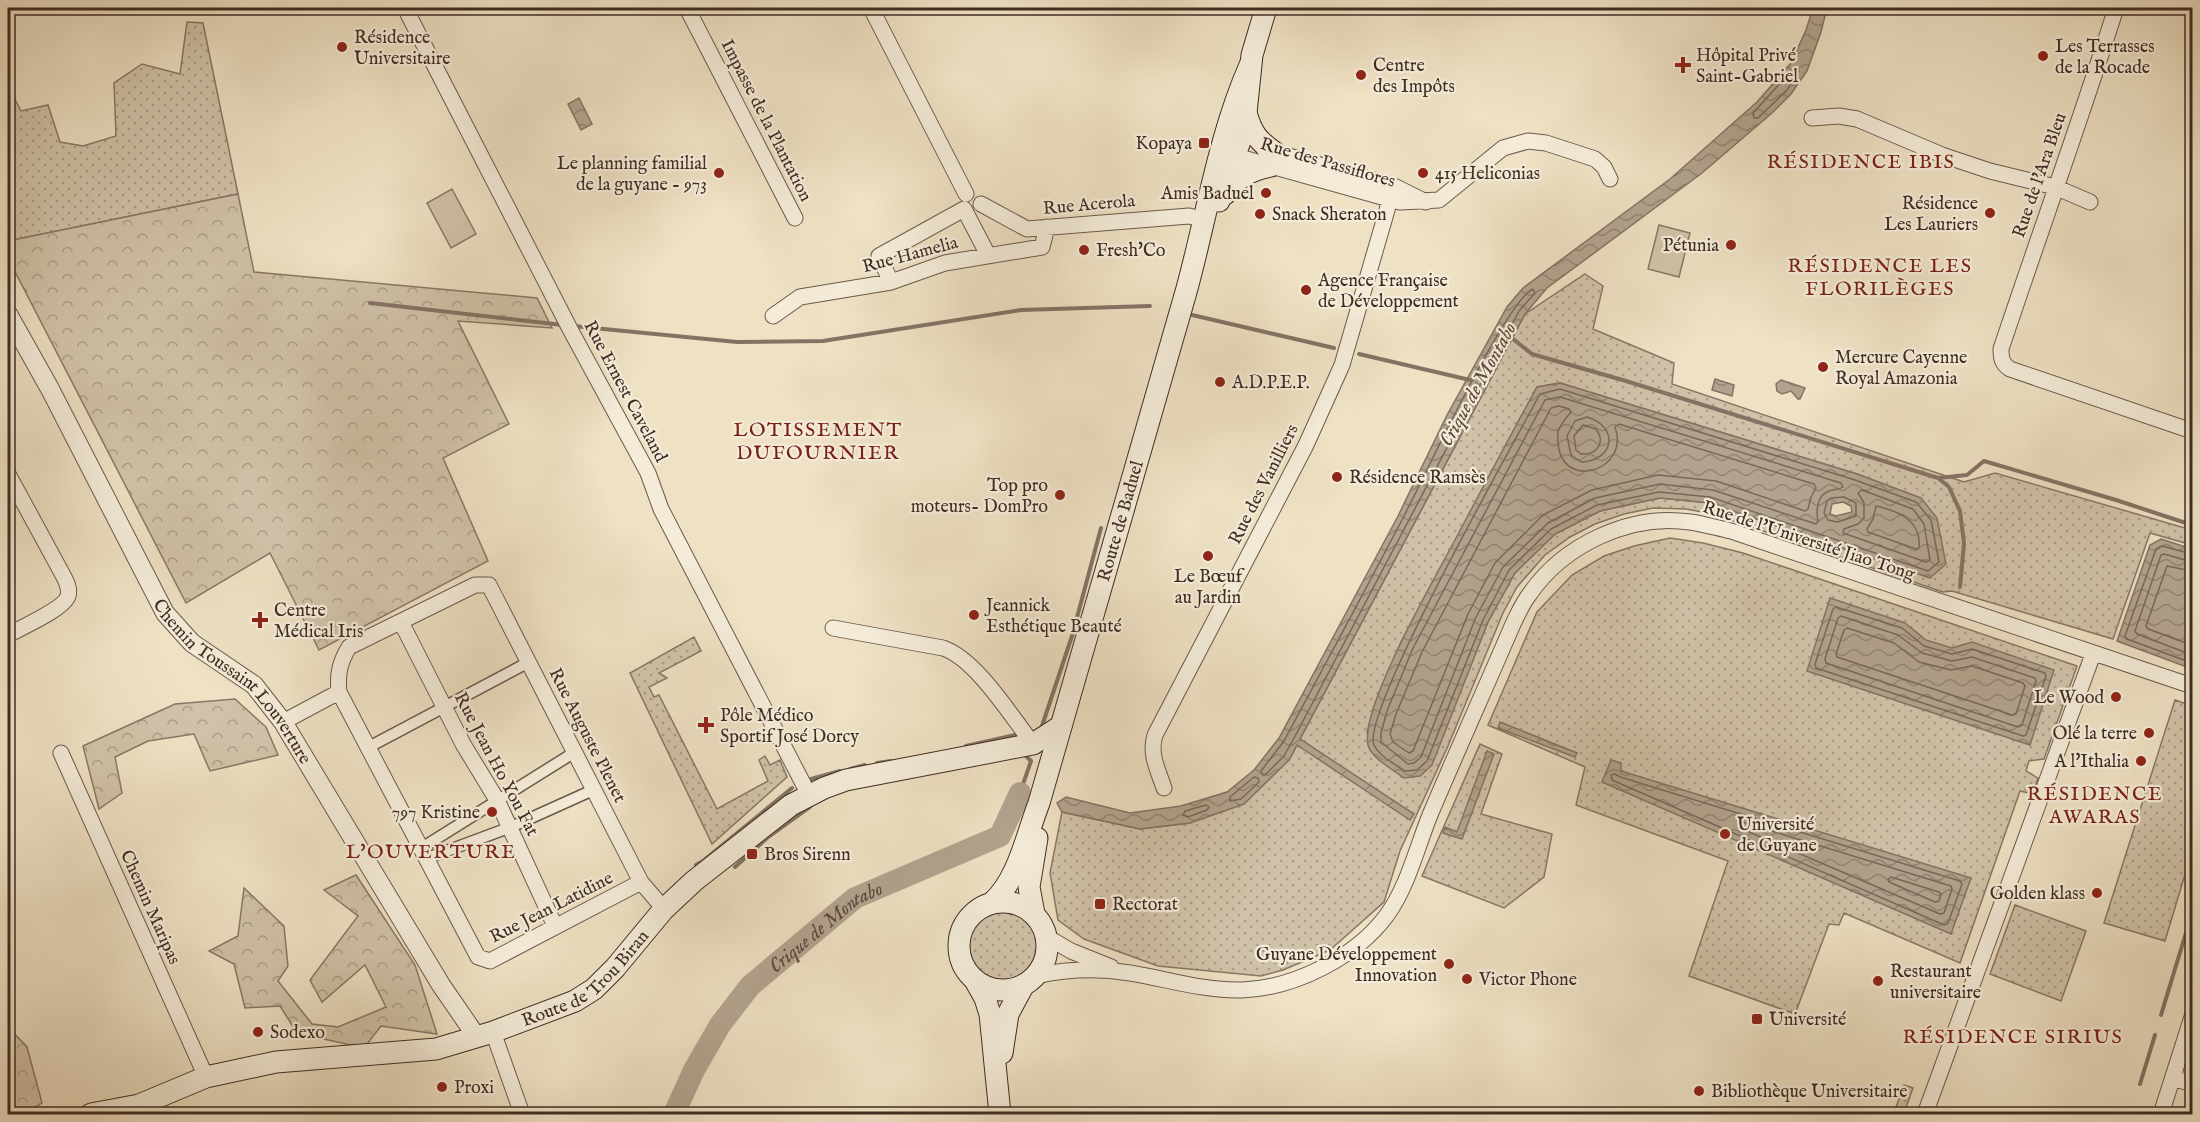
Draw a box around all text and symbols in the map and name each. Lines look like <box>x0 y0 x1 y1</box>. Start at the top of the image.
place label: Résidence Universitaire <box>354 27 451 71</box>
street label: Impasse de la Plantation <box>715 36 817 206</box>
place label: Les Terrasses de la Rocade <box>2055 36 2155 80</box>
marker: Résidence Universitaire <box>335 40 349 54</box>
place label: Hôpital Privé Saint-Gabriel <box>1696 45 1798 89</box>
marker: Les Terrasses de la Rocade <box>2036 49 2050 63</box>
place label: Centre des Impôts <box>1373 55 1455 99</box>
marker: Hôpital Privé Saint-Gabriel <box>1674 56 1692 74</box>
marker: Centre des Impôts <box>1354 68 1368 82</box>
street label: Rue de l'Ara Bleu <box>2008 110 2073 241</box>
place label: Kopaya <box>1136 133 1192 156</box>
street label: Rue des Passiflores <box>1257 133 1398 194</box>
marker: Kopaya <box>1197 136 1211 150</box>
district label: RÉSIDENCE IBIS <box>1767 150 1955 175</box>
place label: Le planning familial de la guyane - 973 <box>557 153 707 197</box>
place label: 415 Heliconias <box>1435 163 1540 186</box>
marker: Le planning familial de la guyane - 973 <box>712 166 726 180</box>
marker: 415 Heliconias <box>1416 166 1430 180</box>
place label: Amis Baduel <box>1160 183 1254 206</box>
marker: Amis Baduel <box>1259 186 1273 200</box>
street label: Rue Acerola <box>1042 190 1136 221</box>
place label: Résidence Les Lauriers <box>1884 193 1978 237</box>
place label: Snack Sheraton <box>1272 204 1387 227</box>
marker: Résidence Les Lauriers <box>1983 206 1997 220</box>
marker: Snack Sheraton <box>1253 207 1267 221</box>
street label: Rue Hamelia <box>860 232 961 279</box>
place label: Pétunia <box>1663 235 1719 258</box>
marker: Pétunia <box>1724 238 1738 252</box>
place label: Fresh'Co <box>1096 240 1166 263</box>
marker: Fresh'Co <box>1077 243 1091 257</box>
district label: RÉSIDENCE LES FLORILÈGES <box>1788 254 1972 302</box>
place label: Agence Française de Développement <box>1317 270 1459 314</box>
marker: Agence Française de Développement <box>1299 283 1313 297</box>
street label: Rue Ernest Caveland <box>578 317 672 467</box>
water label: Crique de Montabo <box>1434 318 1523 451</box>
place label: Mercure Cayenne Royal Amazonia <box>1835 347 1967 391</box>
marker: Mercure Cayenne Royal Amazonia <box>1816 360 1830 374</box>
place label: A.D.P.E.P. <box>1231 372 1310 395</box>
marker: A.D.P.E.P. <box>1213 375 1227 389</box>
district label: LOTISSEMENT DUFOURNIER <box>733 418 903 466</box>
street label: Rue des Vanilliers <box>1224 421 1305 549</box>
street label: Route de Baduel <box>1093 458 1150 584</box>
place label: Résidence Ramsès <box>1349 467 1486 490</box>
marker: Résidence Ramsès <box>1330 470 1344 484</box>
place label: Top pro moteurs- DomPro <box>911 475 1048 519</box>
marker: Top pro moteurs- DomPro <box>1053 488 1067 502</box>
street label: Rue de l'Université Jiao Tong <box>1699 496 1918 587</box>
marker: Le Bœuf au Jardin <box>1201 549 1215 563</box>
place label: Le Bœuf au Jardin <box>1174 566 1246 610</box>
place label: Jeannick Esthétique Beauté <box>984 595 1122 639</box>
street label: Chemin Toussaint Louverture <box>147 596 316 769</box>
place label: Centre Médical Iris <box>274 600 363 644</box>
marker: Jeannick Esthétique Beauté <box>967 608 981 622</box>
marker: Centre Médical Iris <box>251 611 269 629</box>
street label: Rue Auguste Plenet <box>543 665 630 807</box>
place label: Le Wood <box>2034 687 2104 710</box>
street label: Rue Jean Ho You Fat <box>448 689 543 841</box>
marker: Le Wood <box>2109 690 2123 704</box>
place label: Pôle Médico Sportif José Dorcy <box>720 705 859 749</box>
marker: Pôle Médico Sportif José Dorcy <box>697 716 715 734</box>
place label: Olé la terre <box>2052 723 2137 746</box>
marker: Olé la terre <box>2142 726 2156 740</box>
place label: A l'Ithalia <box>2053 751 2129 774</box>
marker: A l'Ithalia <box>2134 754 2148 768</box>
district label: RÉSIDENCE AWARAS <box>2027 782 2163 830</box>
place label: 797 Kristine <box>392 802 480 825</box>
marker: 797 Kristine <box>485 805 499 819</box>
place label: Université de Guyane <box>1737 814 1817 858</box>
marker: Université de Guyane <box>1718 827 1732 841</box>
district label: L'OUVERTURE <box>346 840 516 865</box>
place label: Bros Sirenn <box>764 844 851 867</box>
street label: Chemin Maripas <box>114 847 185 968</box>
marker: Bros Sirenn <box>745 847 759 861</box>
street label: Rue Jean Latidine <box>486 867 617 949</box>
water label: Crique de Montabo <box>764 877 887 979</box>
place label: Golden klass <box>1990 883 2085 906</box>
marker: Golden klass <box>2090 886 2104 900</box>
place label: Rectorat <box>1112 894 1178 917</box>
marker: Rectorat <box>1093 897 1107 911</box>
street label: Route de Trou Biran <box>519 926 655 1033</box>
place label: Guyane Développement Innovation <box>1256 944 1437 988</box>
marker: Guyane Développement Innovation <box>1442 957 1456 971</box>
place label: Restaurant universitaire <box>1890 961 1981 1005</box>
place label: Victor Phone <box>1478 969 1577 992</box>
marker: Victor Phone <box>1460 972 1474 986</box>
marker: Restaurant universitaire <box>1871 974 1885 988</box>
place label: Université <box>1769 1009 1846 1032</box>
marker: Université <box>1750 1012 1764 1026</box>
place label: Sodexo <box>270 1022 325 1045</box>
marker: Sodexo <box>251 1025 265 1039</box>
district label: RÉSIDENCE SIRIUS <box>1903 1025 2123 1050</box>
place label: Proxi <box>454 1077 494 1100</box>
marker: Proxi <box>435 1080 449 1094</box>
place label: Bibliothèque Universitaire <box>1711 1081 1908 1104</box>
marker: Bibliothèque Universitaire <box>1692 1084 1706 1098</box>

